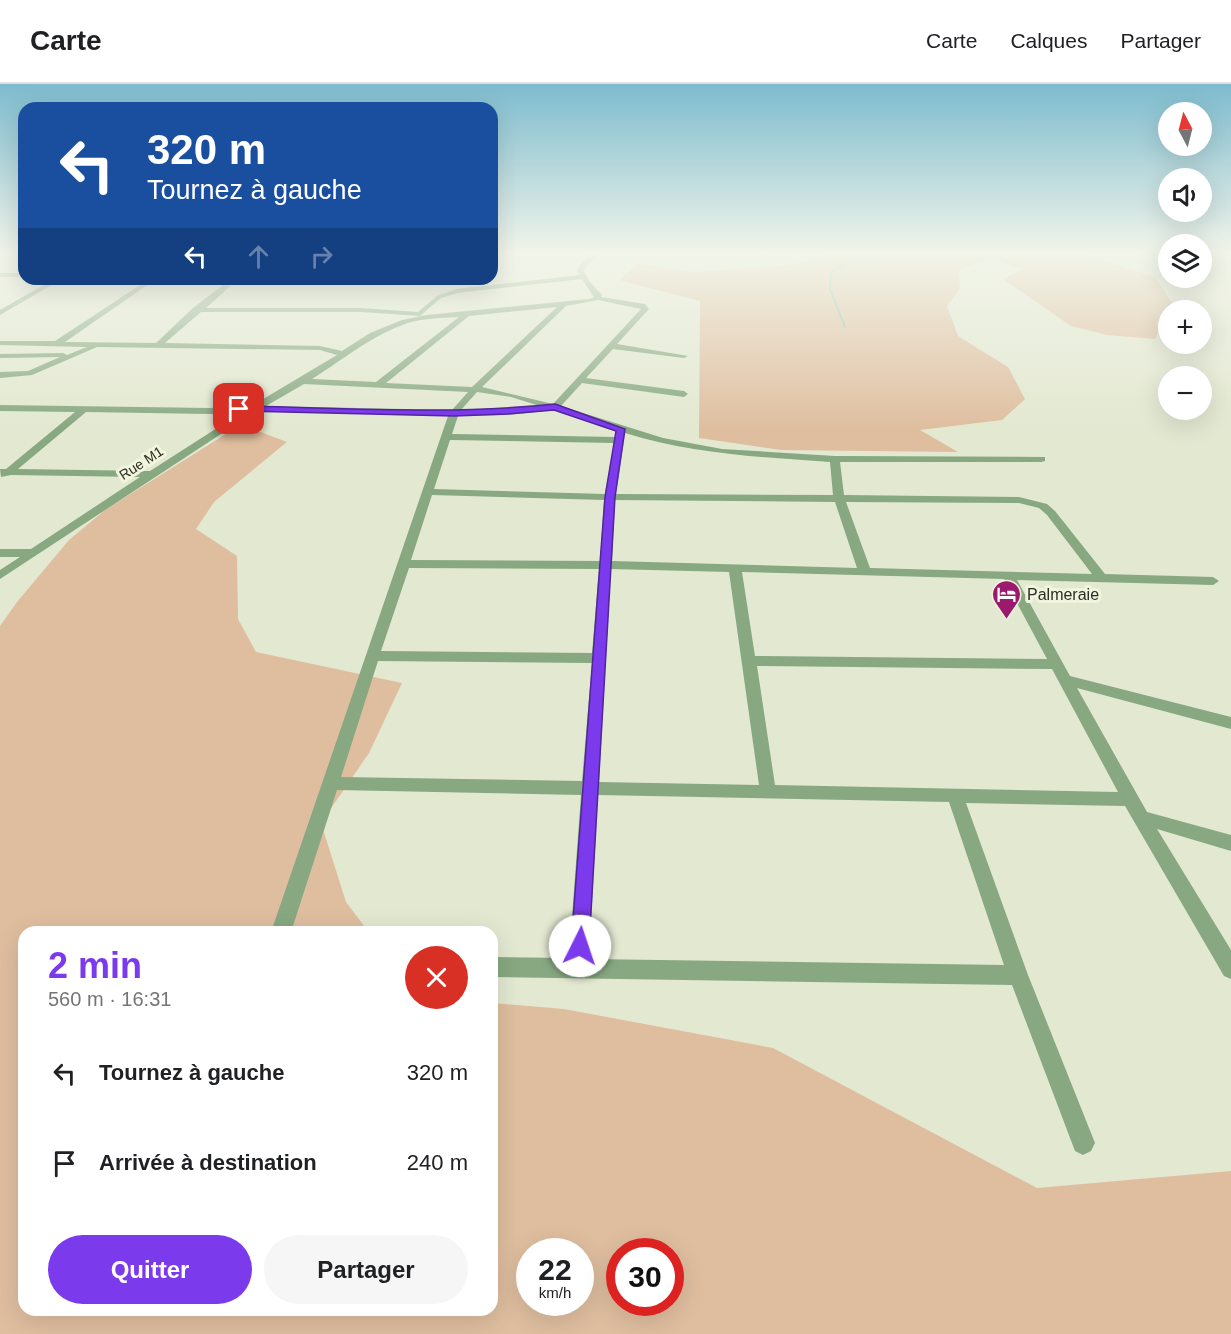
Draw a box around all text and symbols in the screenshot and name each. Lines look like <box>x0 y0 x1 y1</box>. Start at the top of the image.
text: Carte <box>30 25 102 56</box>
text: Carte <box>926 29 977 52</box>
text: Calques <box>1010 29 1087 52</box>
text: Partager <box>1120 29 1201 52</box>
north arrow <box>1158 102 1212 156</box>
map controls <box>1158 102 1212 420</box>
icon: left <box>48 126 126 204</box>
text: 320 m <box>147 126 266 173</box>
button: sound <box>1158 168 1212 222</box>
text: Tournez à gauche <box>147 175 362 205</box>
button: layers <box>1158 234 1212 288</box>
icon: left <box>179 240 212 273</box>
icon: ahead <box>242 240 275 273</box>
icon: right <box>305 240 338 273</box>
button: + <box>1158 300 1212 354</box>
button: − <box>1158 366 1212 420</box>
pin <box>213 383 264 434</box>
icon: arrive <box>222 392 255 425</box>
street label: Rue M1 <box>116 443 166 483</box>
hotel icon: Palmeraie <box>990 578 1022 620</box>
place label: Palmeraie <box>1027 586 1099 603</box>
position arrow <box>548 914 612 978</box>
text: 2 min <box>48 945 142 986</box>
button: close <box>405 946 468 1009</box>
text: 560 m · 16:31 <box>48 988 171 1010</box>
icon: left <box>48 1057 81 1090</box>
text: Tournez à gauche <box>99 1060 284 1085</box>
text: 320 m <box>407 1060 468 1085</box>
icon: arrive <box>48 1147 81 1180</box>
text: Arrivée à destination <box>99 1150 317 1175</box>
text: 240 m <box>407 1150 468 1175</box>
button: Quitter <box>48 1235 252 1304</box>
button: Partager <box>264 1235 468 1304</box>
speed limit sign: 30 <box>606 1238 684 1316</box>
text: 22 <box>538 1253 572 1286</box>
text: km/h <box>539 1284 571 1301</box>

